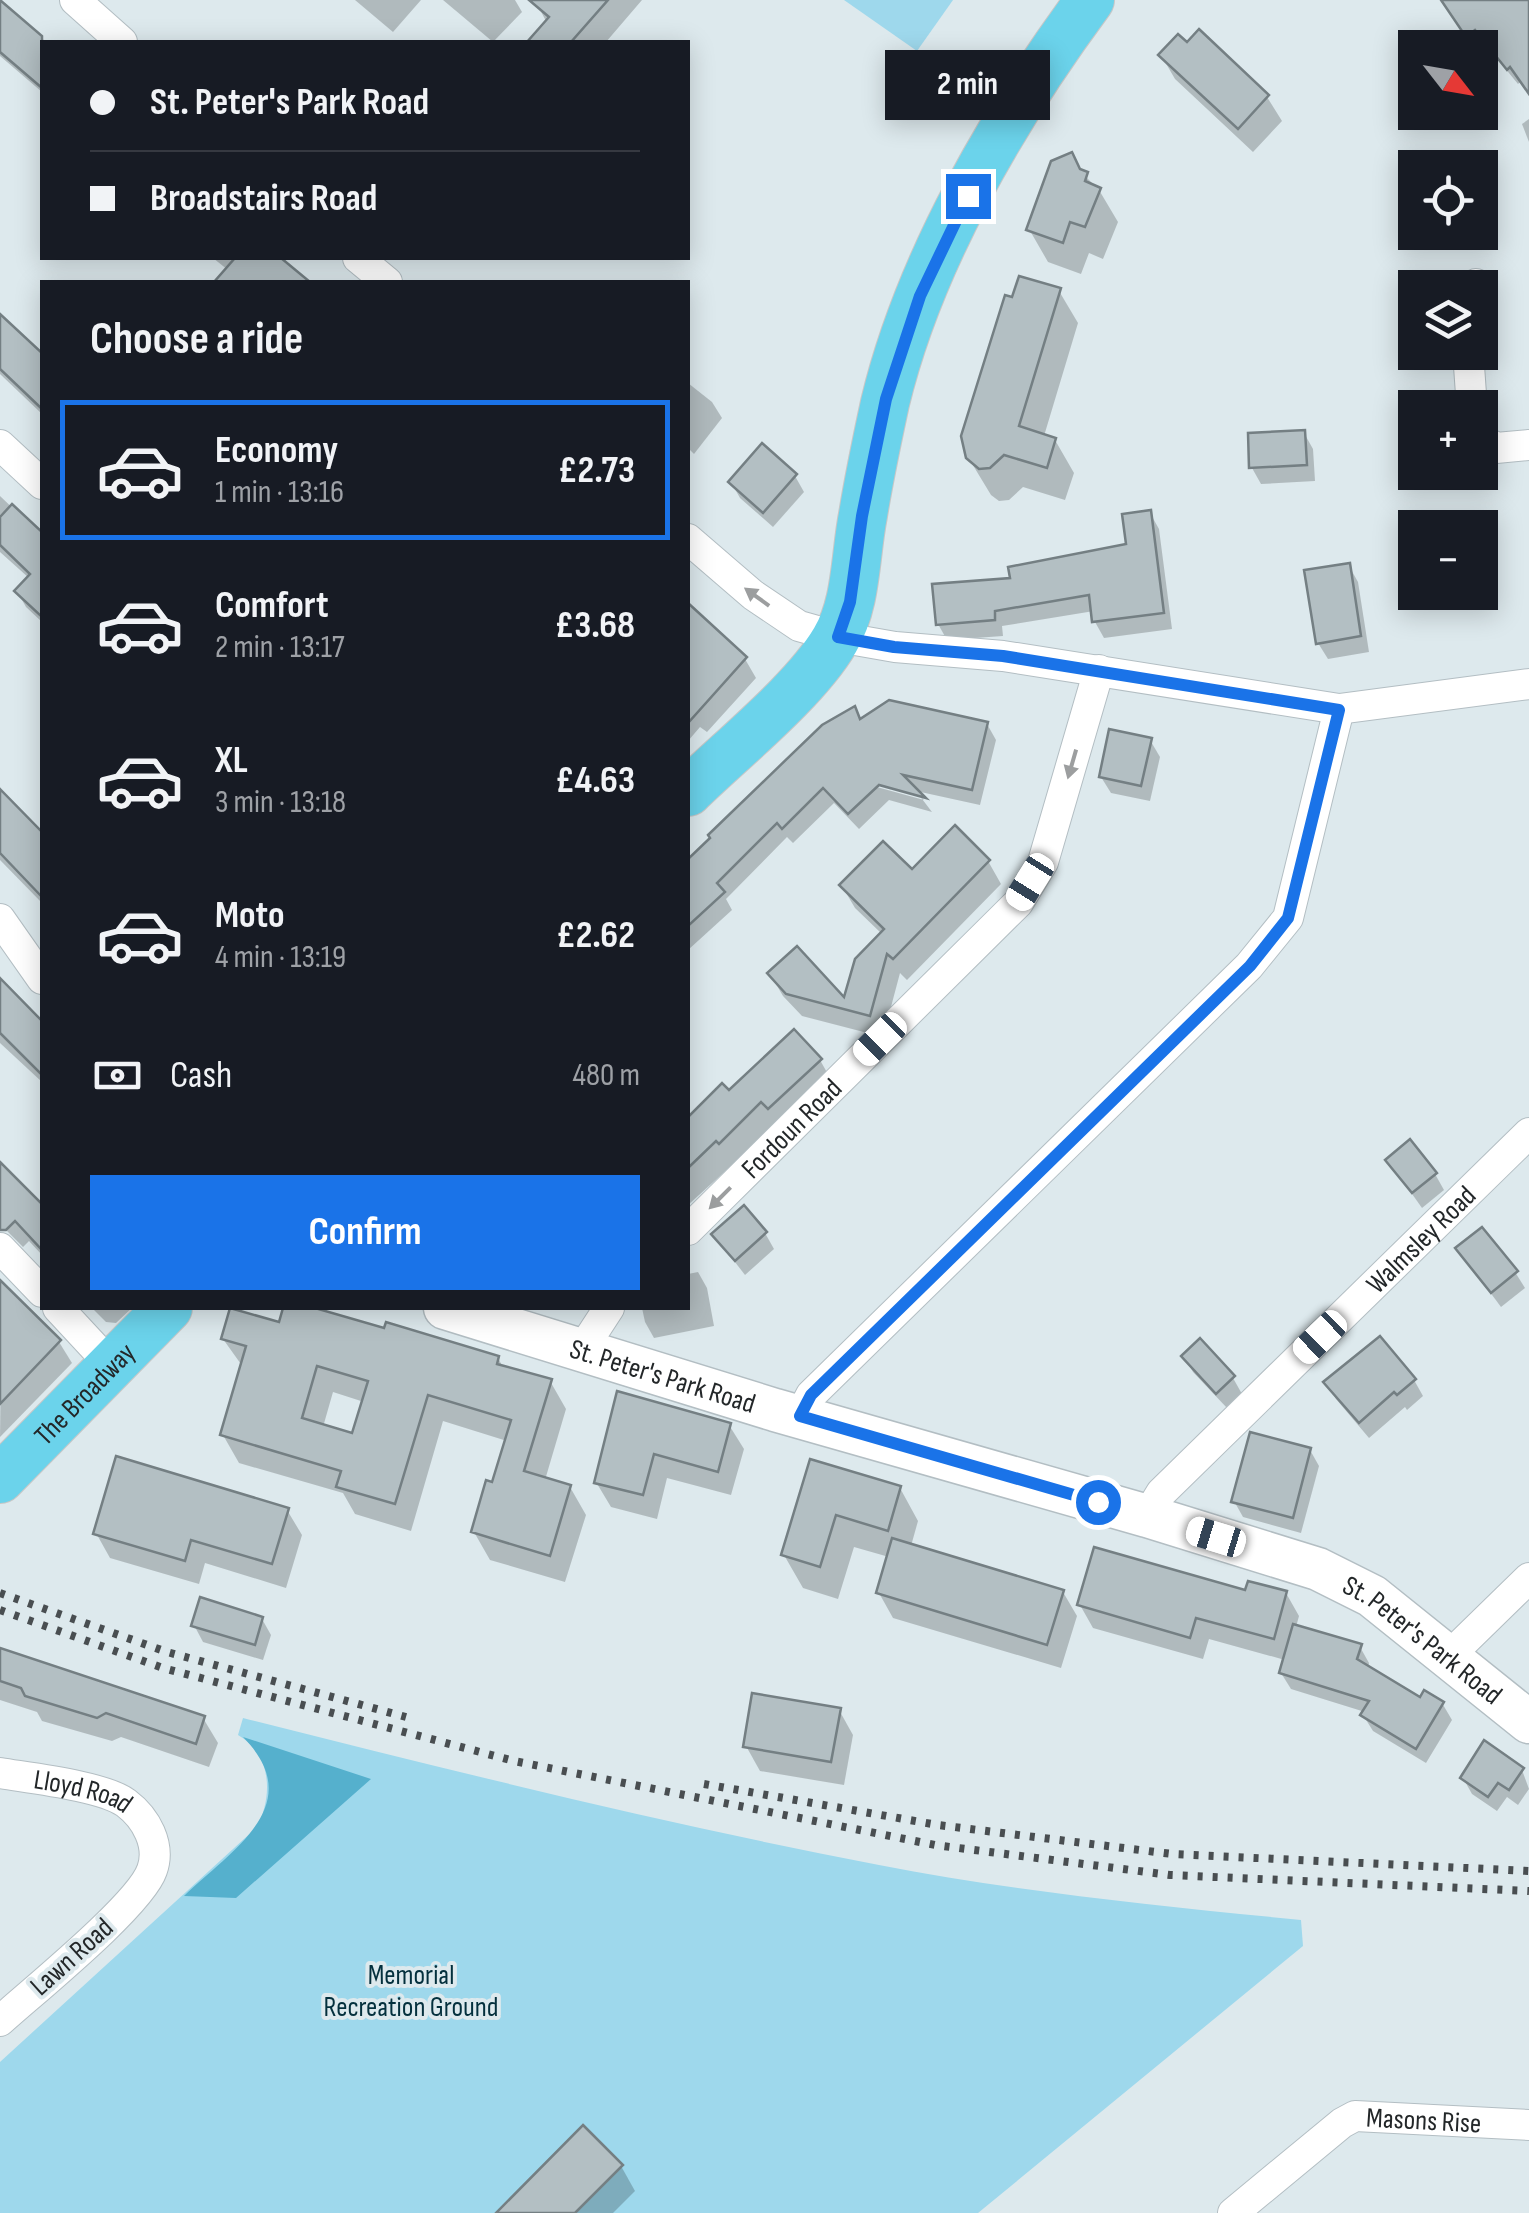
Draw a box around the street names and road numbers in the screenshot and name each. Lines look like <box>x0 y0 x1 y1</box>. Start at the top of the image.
street label: Fordoun Road <box>735 1072 849 1186</box>
street label: Walmsley Road <box>1360 1180 1483 1301</box>
street label: St. Peter's Park Road <box>566 1333 759 1421</box>
street label: The Broadway <box>28 1336 143 1452</box>
street label: St. Peter's Park Road <box>1337 1569 1508 1712</box>
street label: Lloyd Road <box>31 1763 139 1821</box>
street label: Lawn Road <box>24 1911 120 2003</box>
street label: Masons Rise <box>1365 2102 1482 2141</box>

